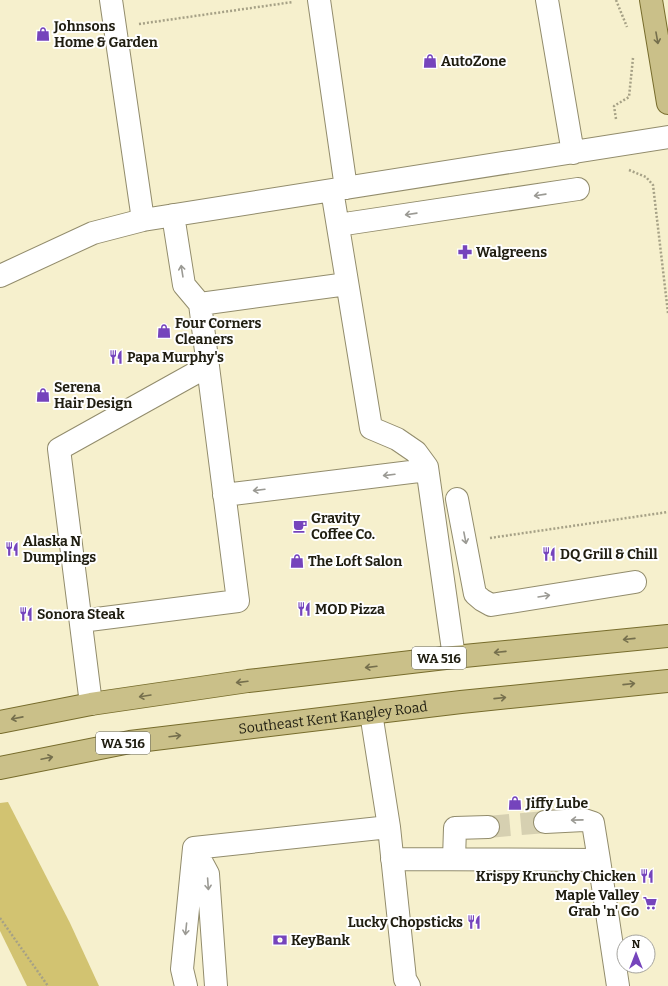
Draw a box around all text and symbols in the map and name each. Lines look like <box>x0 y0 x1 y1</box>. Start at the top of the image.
place label: Johnsons Home & Garden <box>53 18 158 51</box>
shop icon: Johnsons Home & Garden <box>35 26 51 42</box>
one-way arrow <box>653 32 661 45</box>
shop icon: AutoZone <box>422 53 438 69</box>
place label: AutoZone <box>441 53 507 70</box>
one-way arrow <box>534 191 547 199</box>
one-way arrow <box>405 210 418 218</box>
pharmacy icon: Walgreens <box>457 244 473 260</box>
place label: Walgreens <box>476 244 547 261</box>
one-way arrow <box>178 265 186 278</box>
place label: Four Corners Cleaners <box>175 315 262 348</box>
shop icon: Four Corners Cleaners <box>156 323 172 339</box>
restaurant icon: Papa Murphy's <box>108 349 124 365</box>
place label: Papa Murphy's <box>127 349 224 366</box>
place label: Serena Hair Design <box>54 379 132 412</box>
shop icon: Serena Hair Design <box>35 387 51 403</box>
one-way arrow <box>382 471 395 479</box>
one-way arrow <box>253 487 266 494</box>
place label: Gravity Coffee Co. <box>311 510 375 543</box>
cafe icon: Gravity Coffee Co. <box>292 518 308 534</box>
one-way arrow <box>461 531 469 544</box>
place label: Alaska N Dumplings <box>23 533 96 566</box>
restaurant icon: Alaska N Dumplings <box>4 541 20 557</box>
restaurant icon: DQ Grill & Chill <box>541 546 557 562</box>
place label: DQ Grill & Chill <box>560 546 658 563</box>
shop icon: The Loft Salon <box>289 553 305 569</box>
place label: The Loft Salon <box>308 553 402 570</box>
one-way arrow <box>537 592 550 600</box>
restaurant icon: MOD Pizza <box>296 601 312 617</box>
place label: MOD Pizza <box>315 601 385 618</box>
restaurant icon: Sonora Steak <box>18 606 34 622</box>
place label: Sonora Steak <box>37 606 125 623</box>
one-way arrow <box>623 636 636 643</box>
road number: WA 516 <box>412 647 466 669</box>
one-way arrow <box>494 648 507 656</box>
one-way arrow <box>365 663 378 670</box>
one-way arrow <box>235 678 248 686</box>
one-way arrow <box>622 681 635 688</box>
one-way arrow <box>139 692 152 700</box>
one-way arrow <box>493 694 506 702</box>
street label: Southeast Kent Kangley Road <box>237 698 429 738</box>
one-way arrow <box>11 714 24 722</box>
road number: WA 516 <box>96 732 150 754</box>
one-way arrow <box>168 733 181 740</box>
one-way arrow <box>40 753 53 761</box>
shop icon: Jiffy Lube <box>507 795 523 811</box>
place label: Jiffy Lube <box>525 795 588 812</box>
one-way arrow <box>571 816 584 824</box>
place label: Krispy Krunchy Chicken <box>476 868 636 885</box>
restaurant icon: Krispy Krunchy Chicken <box>639 868 655 884</box>
one-way arrow <box>205 877 212 890</box>
place label: Maple Valley Grab 'n' Go <box>555 887 639 920</box>
supermarket icon: Maple Valley Grab 'n' Go <box>642 895 658 911</box>
place label: Lucky Chopsticks <box>348 914 463 931</box>
restaurant icon: Lucky Chopsticks <box>466 914 482 930</box>
one-way arrow <box>182 922 190 935</box>
bank icon: KeyBank <box>272 932 288 948</box>
place label: KeyBank <box>291 932 351 949</box>
north arrow <box>616 934 656 974</box>
text: N <box>632 938 641 951</box>

